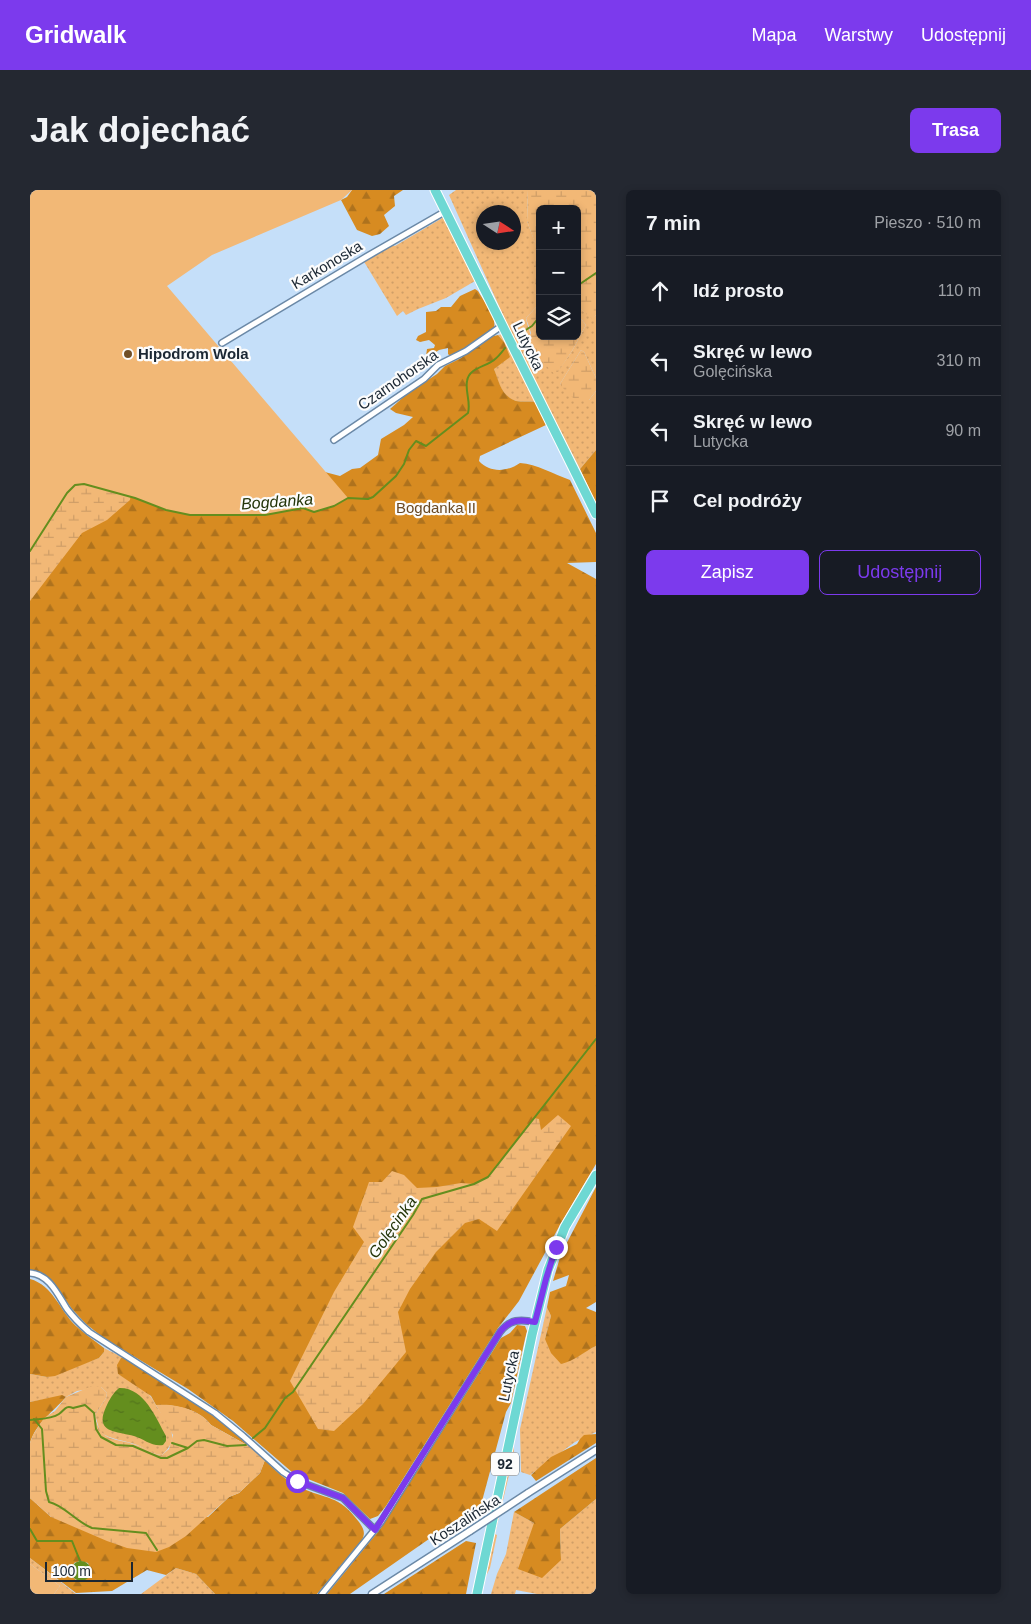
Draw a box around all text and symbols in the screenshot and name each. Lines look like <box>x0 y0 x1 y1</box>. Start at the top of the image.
text: Gridwalk <box>25 21 126 48</box>
text: Mapa <box>752 25 797 45</box>
text: Warstwy <box>825 25 893 45</box>
text: Udostępnij <box>921 25 1006 45</box>
button: Trasa <box>910 108 1001 153</box>
text: Jak dojechać <box>30 110 250 149</box>
north arrow <box>476 205 521 250</box>
map controls <box>536 205 581 340</box>
button: + <box>536 205 581 250</box>
text: 7 min <box>646 211 701 234</box>
text: Pieszo · 510 m <box>874 214 981 231</box>
street label: Karkonoska <box>288 237 366 292</box>
button: − <box>536 250 581 295</box>
icon: ahead <box>646 277 674 305</box>
text: Idź prosto <box>693 280 784 301</box>
text: 110 m <box>938 282 981 299</box>
button: layers <box>536 295 581 340</box>
street label: Lutycka <box>509 319 548 373</box>
text: Skręć w lewo <box>693 341 812 362</box>
place label: Hipodrom Wola <box>138 345 249 362</box>
street label: Czarnohorska <box>355 345 441 413</box>
icon: left <box>646 347 674 375</box>
marker: Hipodrom Wola <box>122 348 134 360</box>
text: 310 m <box>937 352 981 369</box>
text: Golęcińska <box>693 363 772 380</box>
text: Skręć w lewo <box>693 411 812 432</box>
icon: left <box>646 417 674 445</box>
text: 90 m <box>945 422 981 439</box>
text: Lutycka <box>693 433 748 450</box>
icon: arrive <box>646 487 674 515</box>
water label: Bogdanka <box>240 490 314 512</box>
text: Cel podróży <box>693 490 802 511</box>
park label: Bogdanka II <box>396 499 476 516</box>
button: Zapisz <box>646 550 809 595</box>
button: Udostępnij <box>819 550 981 595</box>
water label: Golęcinka <box>365 1193 420 1261</box>
route end <box>545 1236 568 1259</box>
street label: Lutycka <box>495 1348 522 1403</box>
road number: 92 <box>491 1452 519 1476</box>
route start <box>286 1470 309 1493</box>
street label: Koszalińska <box>427 1490 503 1549</box>
scale bar <box>45 1559 132 1582</box>
text: 100 m <box>52 1563 91 1579</box>

